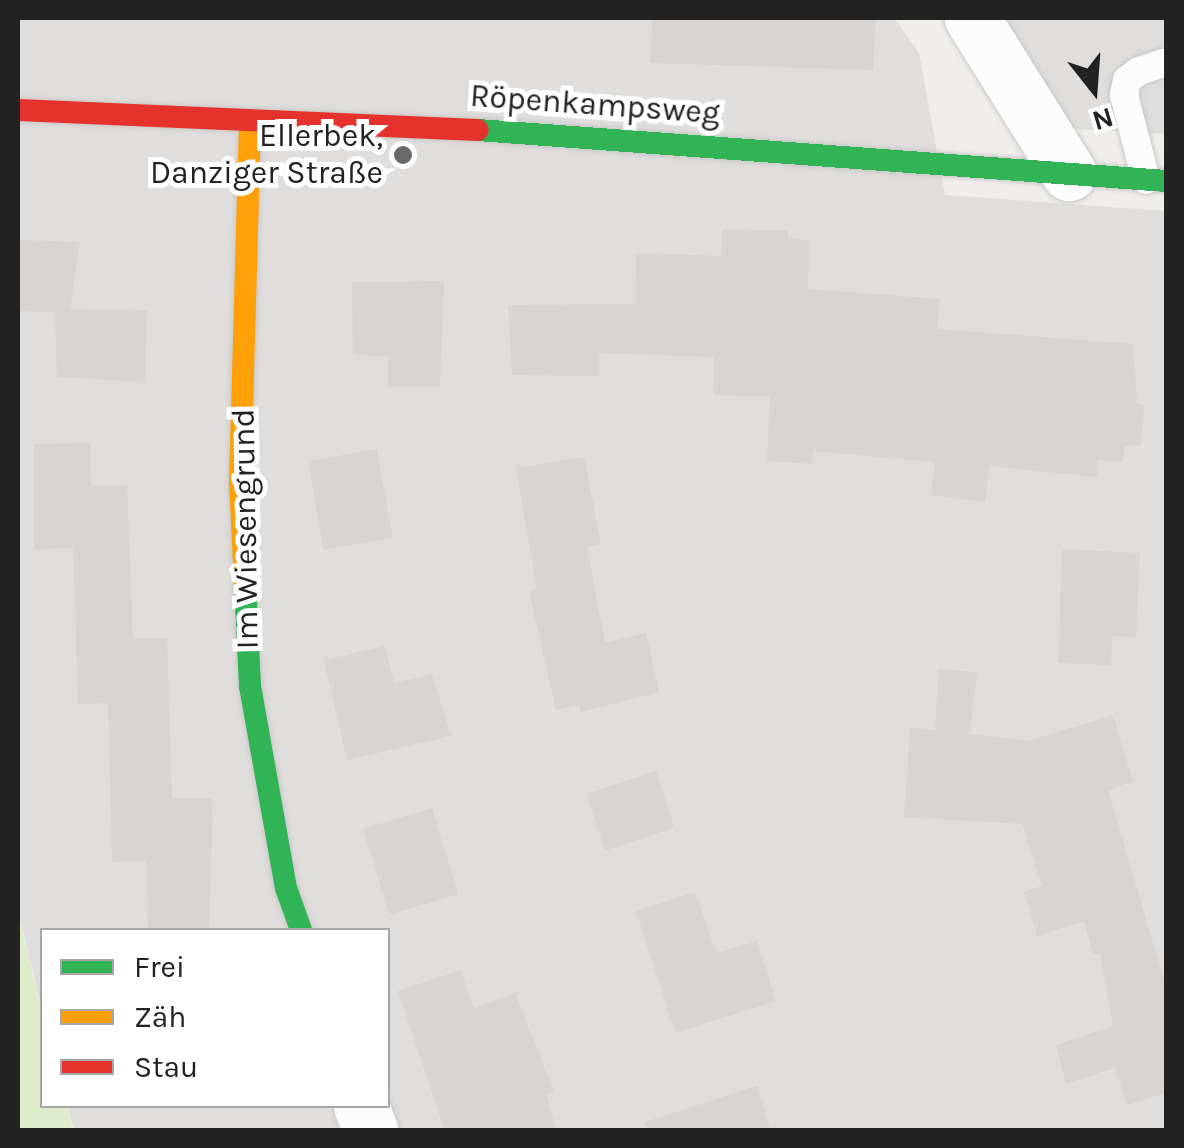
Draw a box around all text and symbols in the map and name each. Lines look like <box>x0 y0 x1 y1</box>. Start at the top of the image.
north arrow <box>1044 40 1144 140</box>
street label: Röpenkampsweg <box>469 77 721 133</box>
text: N <box>1089 100 1117 138</box>
place label: Ellerbek, Danziger Straße <box>150 118 383 193</box>
marker: Ellerbek, Danziger Straße <box>392 144 414 166</box>
street label: Im Wiesengrund <box>225 408 267 650</box>
legend <box>40 928 390 1108</box>
text: Frei <box>134 949 185 985</box>
text: Zäh <box>134 999 186 1035</box>
text: Stau <box>134 1049 198 1085</box>

